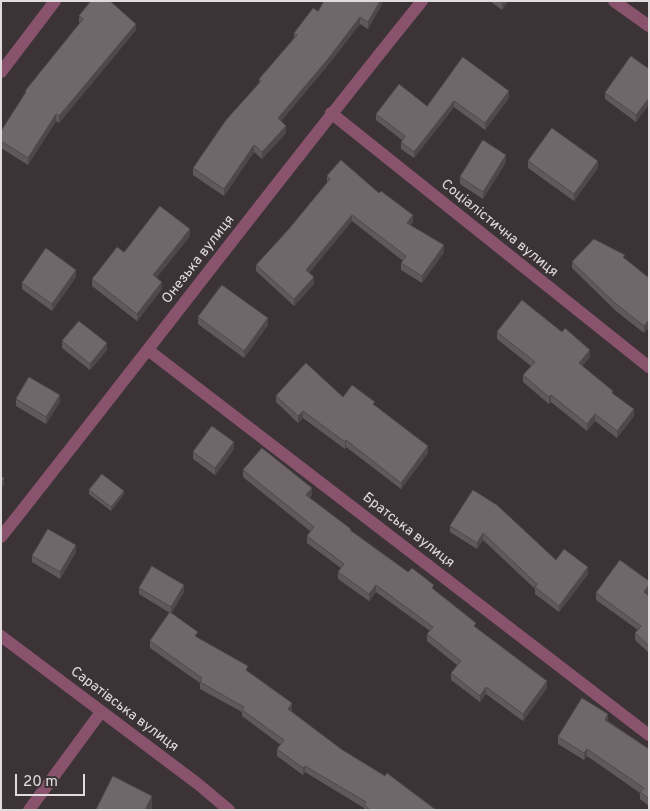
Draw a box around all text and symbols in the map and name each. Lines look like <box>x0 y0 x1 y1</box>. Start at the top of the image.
street label: Соціалістична вулиця <box>437 176 561 282</box>
street label: Онезька вулиця <box>159 212 239 308</box>
street label: Братська вулиця <box>359 490 457 572</box>
street label: Саратівська вулиця <box>67 664 181 756</box>
scale bar <box>18 764 88 796</box>
text: 20 m <box>23 773 58 792</box>

